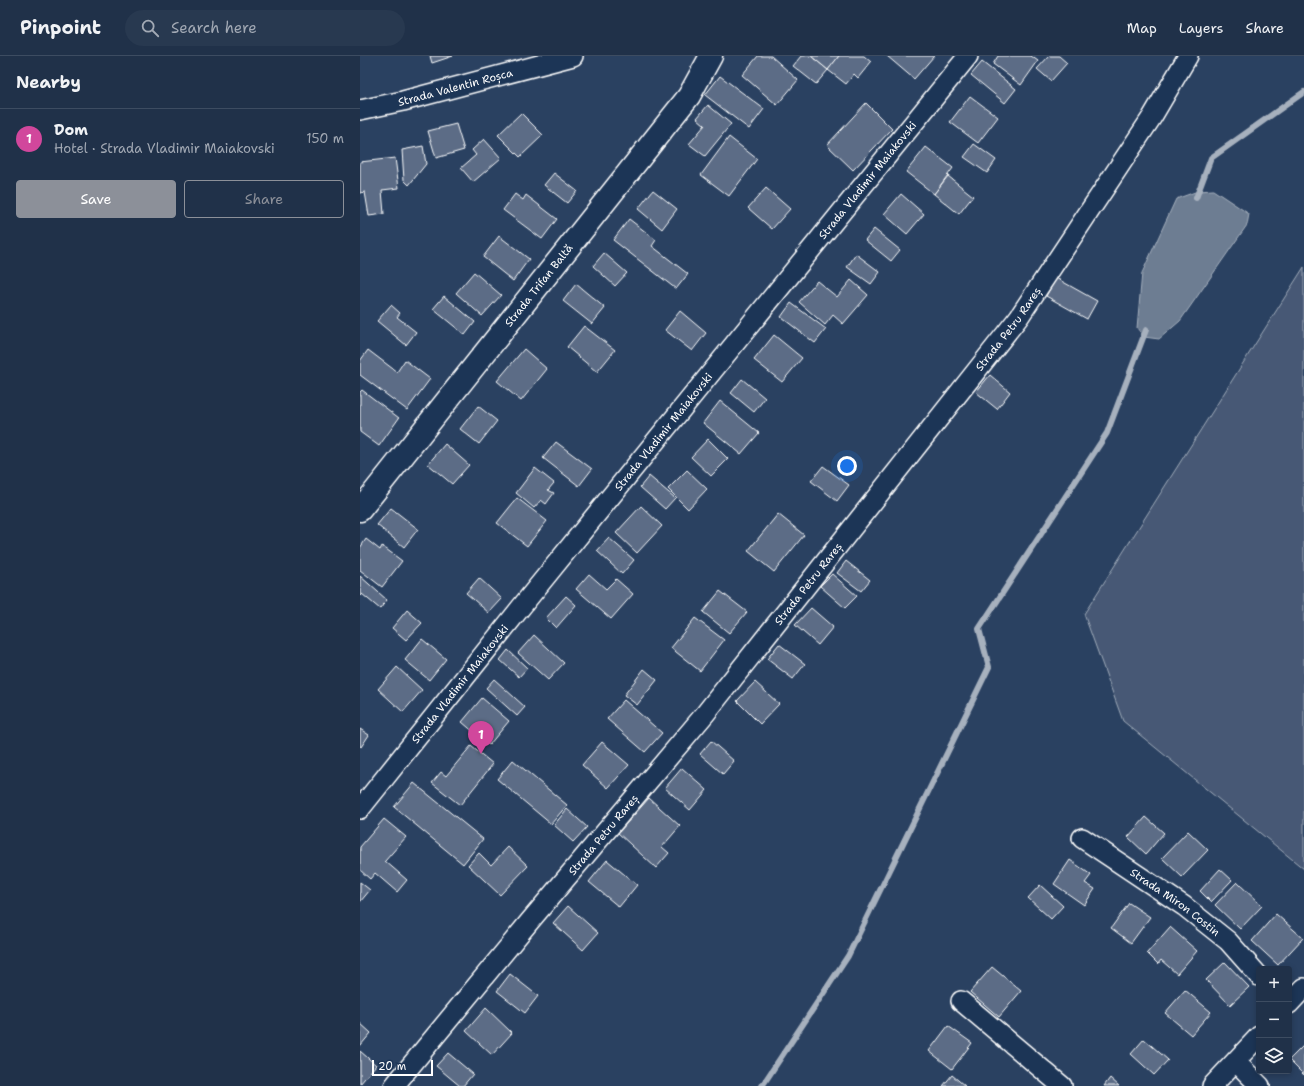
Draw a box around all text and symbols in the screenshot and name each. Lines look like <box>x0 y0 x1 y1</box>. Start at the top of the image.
search box <box>125 10 405 46</box>
text: Pinpoint <box>20 15 101 40</box>
icon: search <box>139 17 161 39</box>
text: Search here <box>171 18 257 38</box>
text: Map <box>1127 19 1157 37</box>
text: Layers <box>1179 19 1223 37</box>
text: Share <box>1245 19 1284 37</box>
street label: Strada Valentin Roșca <box>397 65 515 110</box>
text: Nearby <box>16 71 81 93</box>
street label: Strada Vladimir Maiakovski <box>815 118 920 243</box>
text: Dom <box>54 120 88 140</box>
text: 1 <box>26 130 32 147</box>
text: 150 m <box>306 130 344 147</box>
text: Hotel · Strada Vladimir Maiakovski <box>54 140 275 157</box>
button: Save <box>16 180 176 218</box>
button: Share <box>184 180 344 218</box>
street label: Strada Trifan Baltă <box>501 241 577 330</box>
street label: Strada Petru Rareș <box>972 284 1045 374</box>
street label: Strada Vladimir Maiakovski <box>611 370 716 494</box>
your location <box>837 456 857 476</box>
street label: Strada Petru Rareș <box>771 540 846 628</box>
street label: Strada Vladimir Maiakovski <box>408 622 512 747</box>
pin: 1 <box>468 721 494 754</box>
street label: Strada Petru Rareș <box>565 791 642 878</box>
street label: Strada Miron Costin <box>1127 865 1223 940</box>
map controls <box>1256 966 1292 1074</box>
button: + <box>1256 966 1292 1002</box>
button: − <box>1256 1002 1292 1038</box>
button: layers <box>1256 1038 1292 1074</box>
scale bar <box>372 1058 433 1077</box>
text: 20 m <box>378 1059 406 1074</box>

